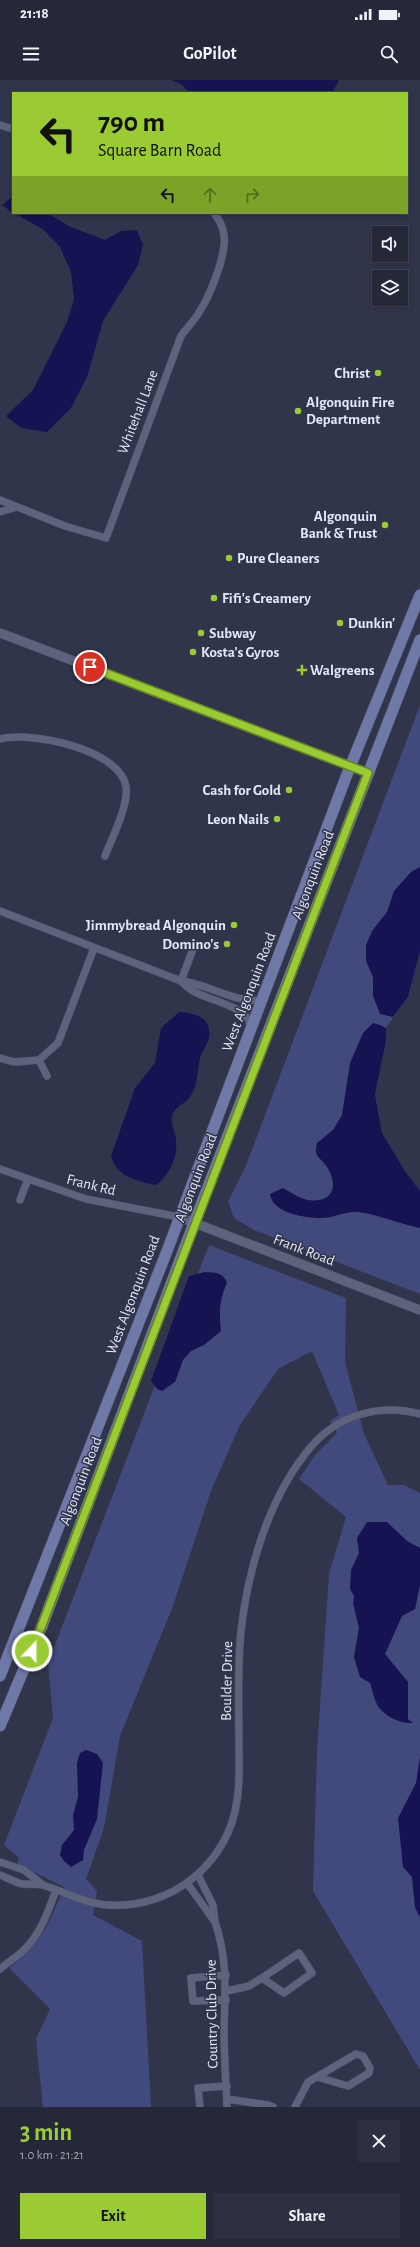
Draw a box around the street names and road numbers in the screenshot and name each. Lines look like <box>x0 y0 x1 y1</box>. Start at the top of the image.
street label: Whitehall Lane <box>115 368 161 456</box>
street label: Algonquin Road <box>289 828 337 921</box>
street label: West Algonquin Road <box>219 930 279 1054</box>
street label: Algonquin Road <box>172 1131 220 1224</box>
street label: Frank Rd <box>65 1172 117 1198</box>
street label: Frank Road <box>271 1231 337 1269</box>
street label: West Algonquin Road <box>103 1233 163 1357</box>
street label: Algonquin Road <box>57 1434 105 1527</box>
street label: Boulder Drive <box>219 1641 235 1721</box>
street label: Country Club Drive <box>204 1959 220 2069</box>

